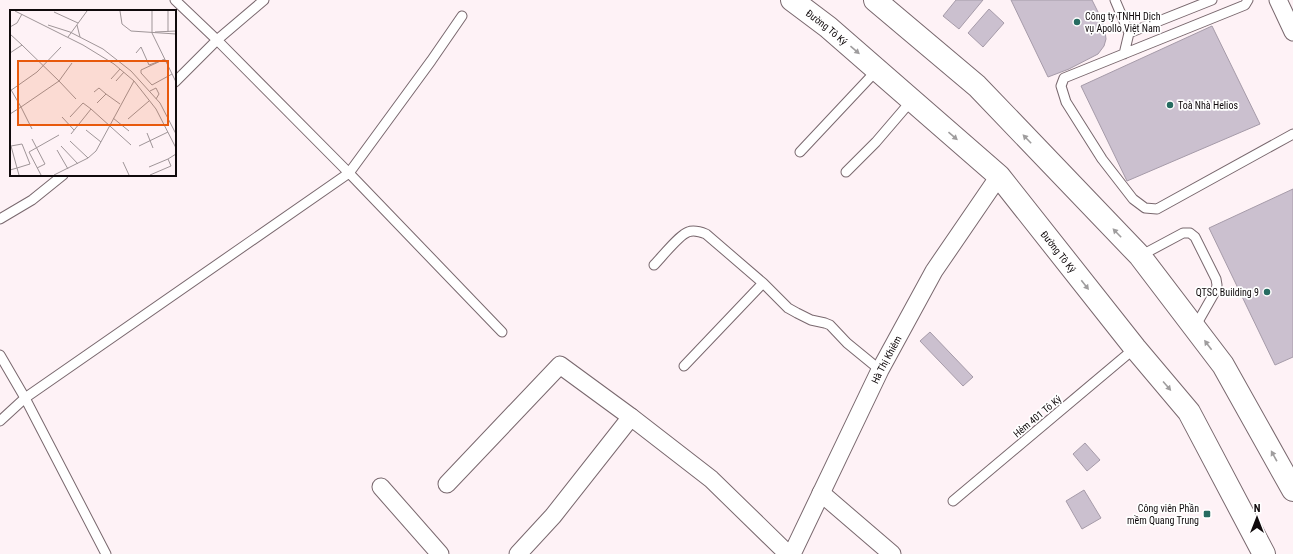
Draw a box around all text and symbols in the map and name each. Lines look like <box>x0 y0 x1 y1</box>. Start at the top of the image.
street label: Đường Tô Ký <box>804 7 849 47</box>
inset map <box>10 10 176 176</box>
place label: Công ty TNHH Dịch vụ Apollo Việt Nam <box>1085 11 1161 35</box>
marker: Công ty TNHH Dịch vụ Apollo Việt Nam <box>1072 17 1082 27</box>
one-way arrow <box>850 46 860 55</box>
marker: Toà Nhà Helios <box>1165 100 1175 110</box>
place label: Toà Nhà Helios <box>1178 100 1238 111</box>
one-way arrow <box>948 131 958 140</box>
one-way arrow <box>1022 134 1032 144</box>
one-way arrow <box>1113 228 1122 238</box>
street label: Đường Tô Ký <box>1039 229 1078 275</box>
one-way arrow <box>1081 280 1089 291</box>
place label: QTSC Building 9 <box>1196 287 1259 298</box>
marker: QTSC Building 9 <box>1262 287 1272 297</box>
street label: Hà Thị Khiêm <box>869 334 904 385</box>
one-way arrow <box>1203 339 1212 350</box>
one-way arrow <box>1163 380 1172 391</box>
street label: Hẻm 401 Tô Ký <box>1011 393 1063 440</box>
one-way arrow <box>1271 450 1278 462</box>
north arrow <box>1237 498 1277 538</box>
place label: Công viên Phần mềm Quang Trung <box>1127 502 1199 526</box>
text: N <box>1254 502 1261 515</box>
marker: Công viên Phần mềm Quang Trung <box>1202 509 1212 519</box>

